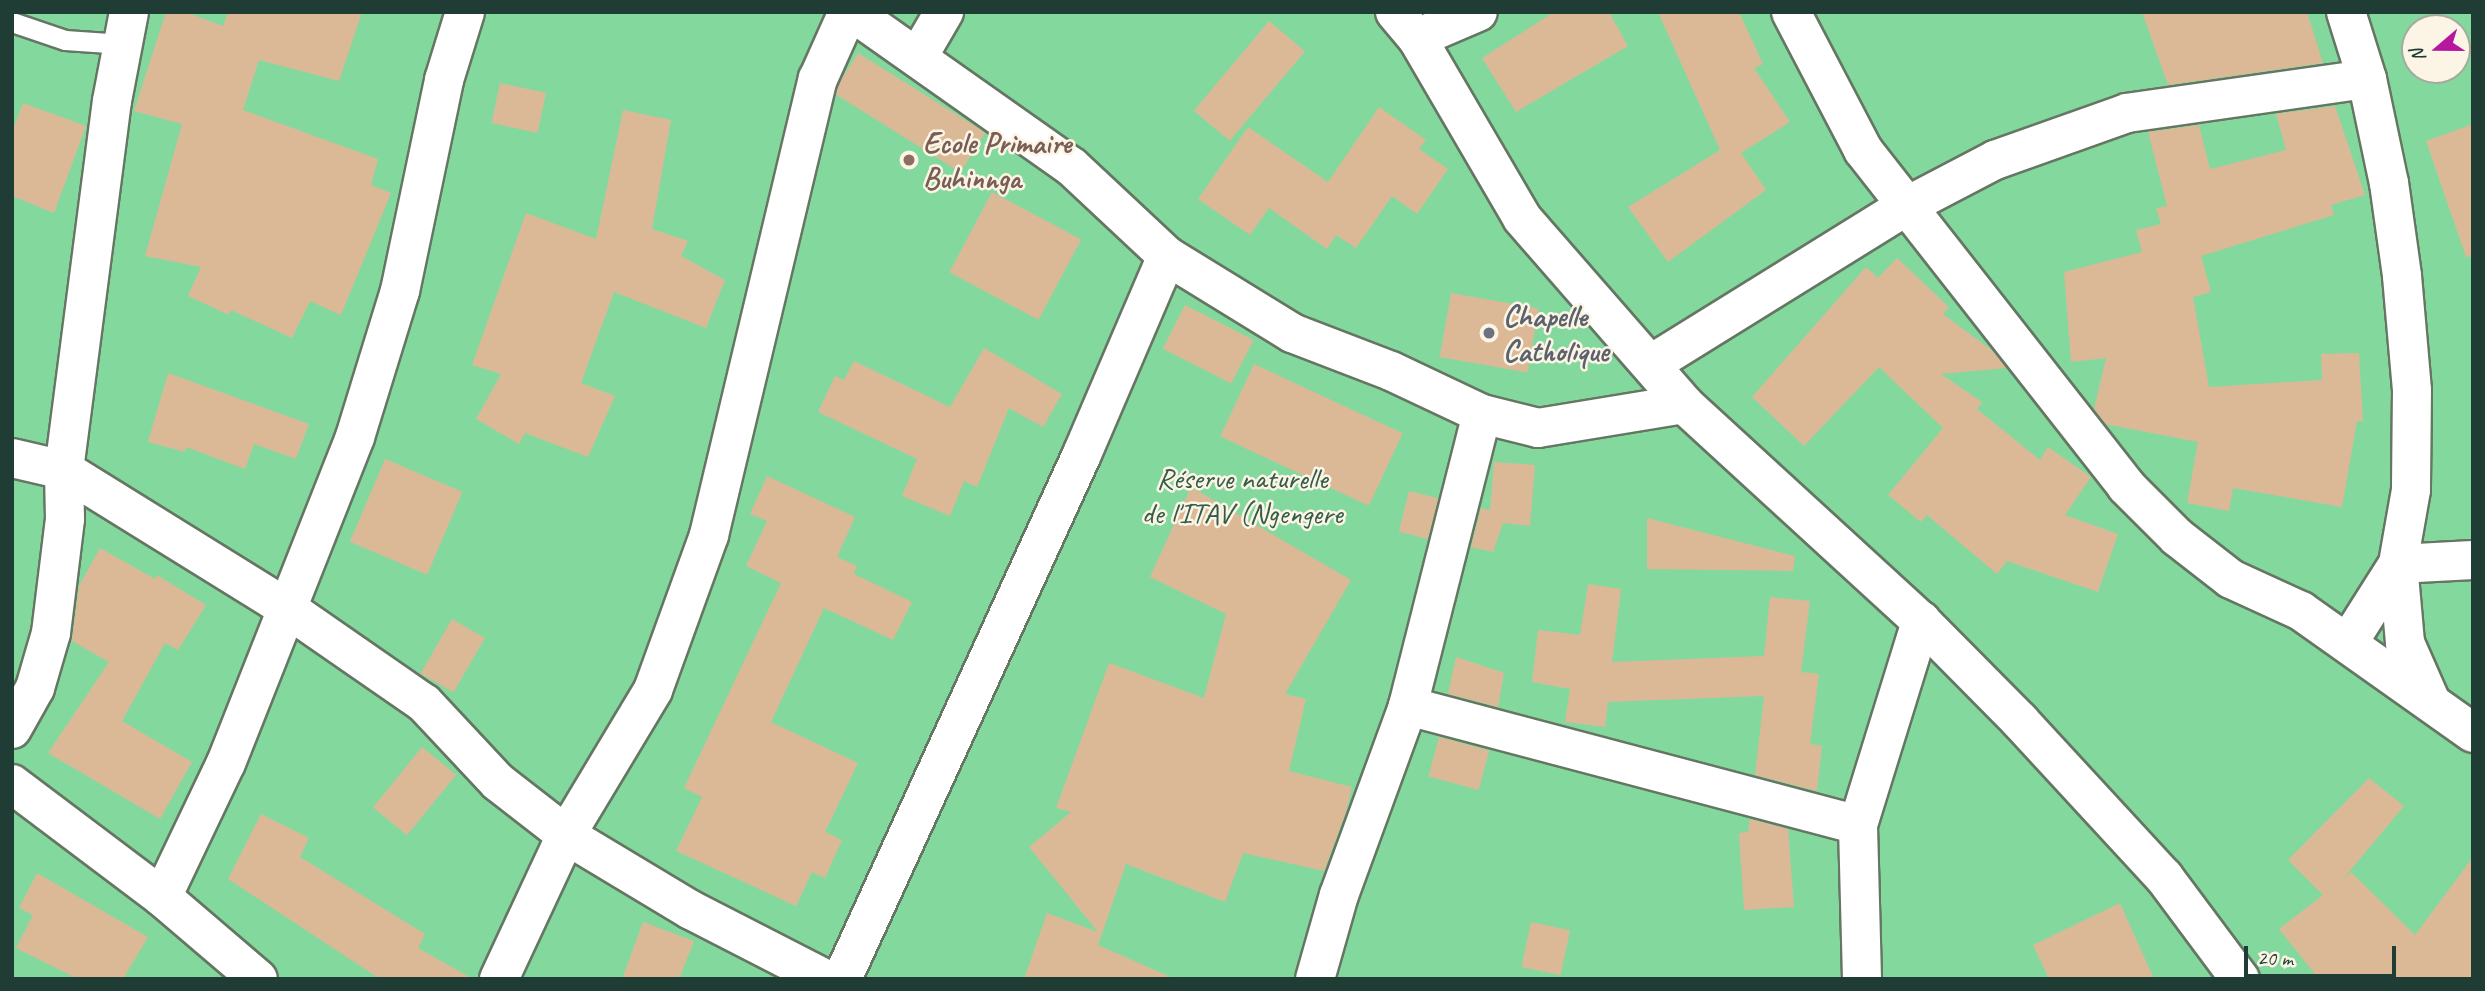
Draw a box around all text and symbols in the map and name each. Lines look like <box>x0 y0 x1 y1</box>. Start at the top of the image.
north arrow <box>2401 14 2471 84</box>
text: N <box>2405 46 2431 65</box>
place label: Ecole Primaire Buhinnga <box>923 125 1072 196</box>
marker: Ecole Primaire Buhinnga <box>901 152 917 168</box>
place label: Chapelle Catholique <box>1503 298 1609 368</box>
marker: Chapelle Catholique <box>1481 325 1497 341</box>
park label: Réserve naturelle de l'ITAV (Ngengere <box>1142 460 1342 530</box>
scale bar <box>2247 932 2399 976</box>
text: 20 m <box>2257 945 2293 971</box>

